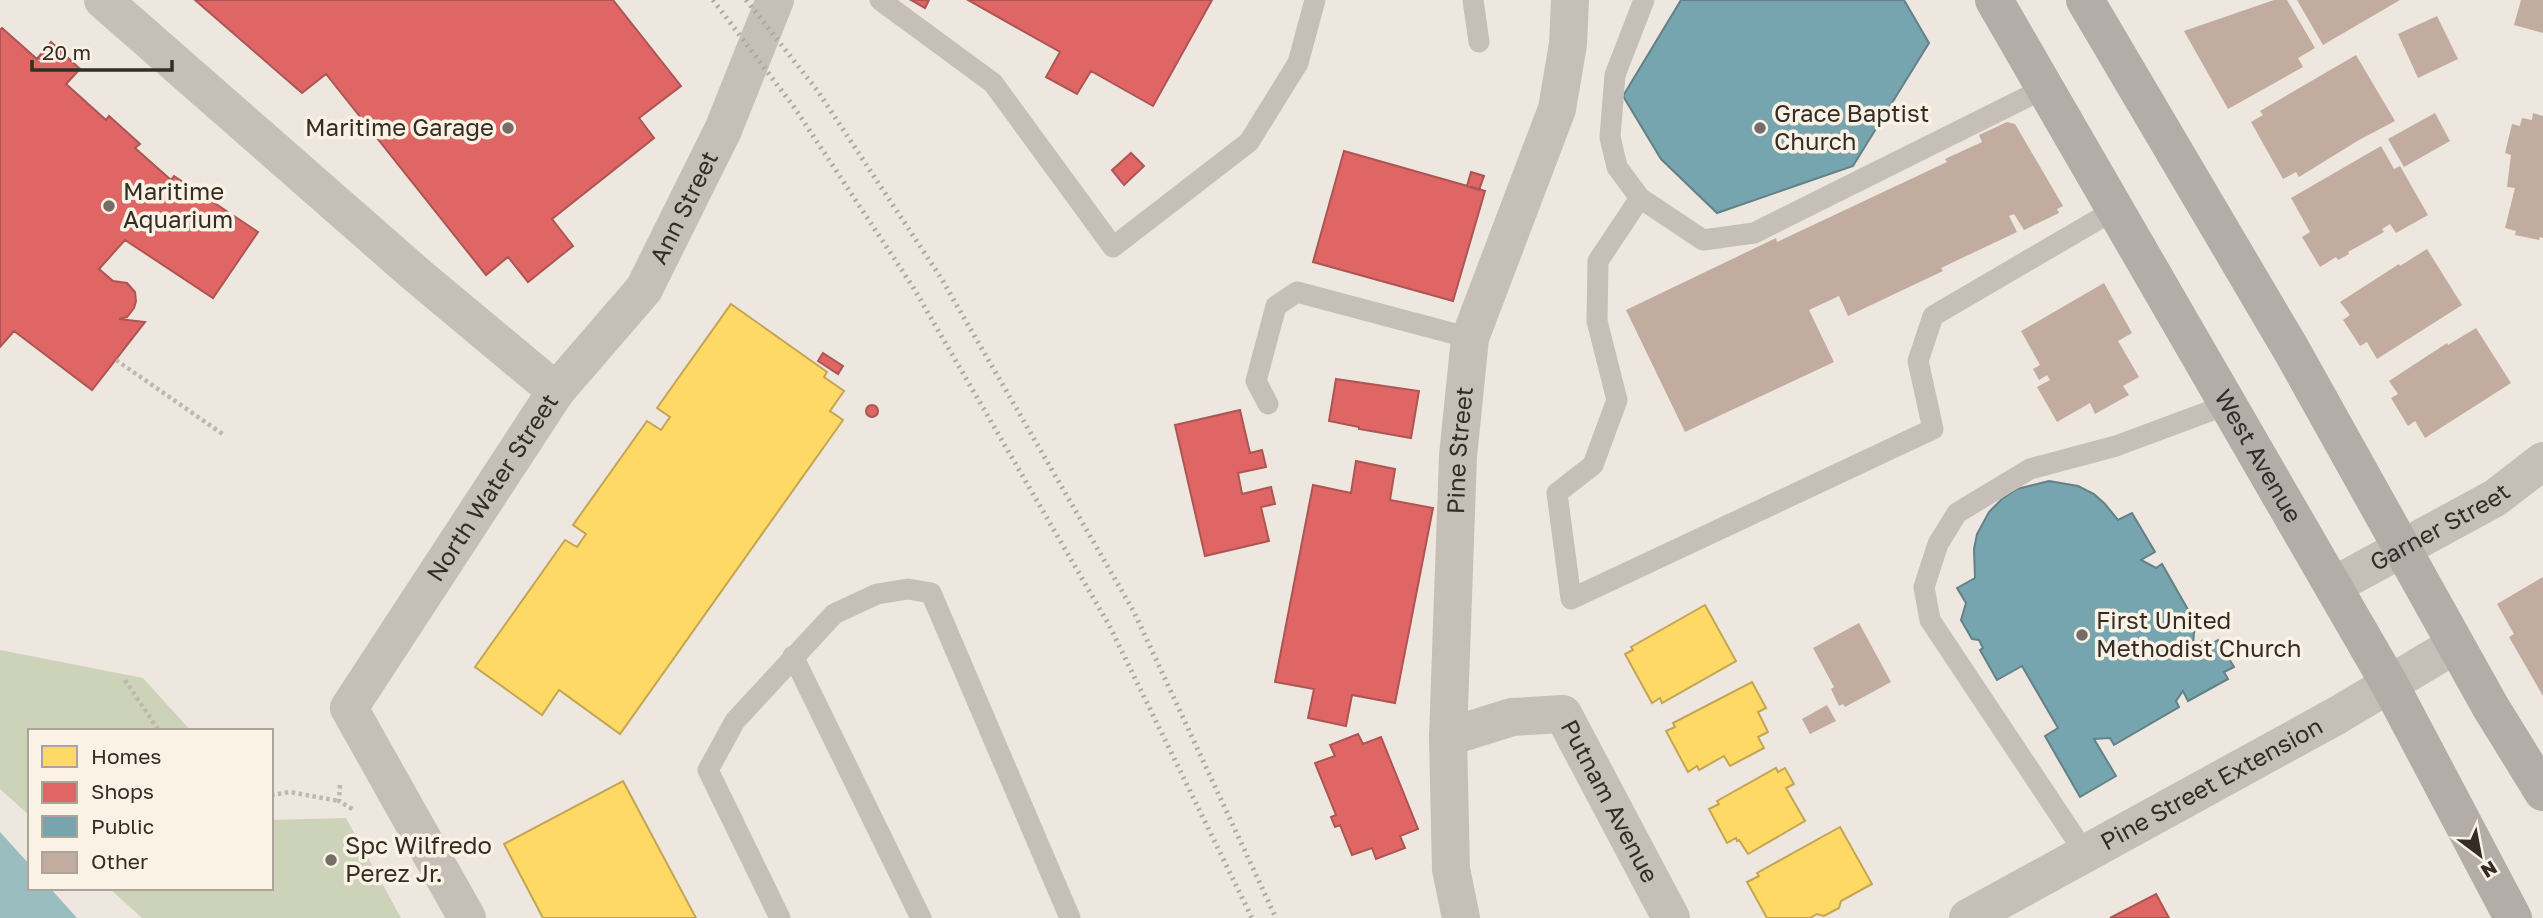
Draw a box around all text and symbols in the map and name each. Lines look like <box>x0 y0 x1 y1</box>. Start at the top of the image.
scale bar <box>32 28 172 72</box>
text: 20 m <box>42 39 91 65</box>
place label: Grace Baptist Church <box>1774 98 1929 155</box>
place label: Maritime Garage <box>305 112 494 141</box>
marker: Maritime Garage <box>500 120 516 136</box>
marker: Grace Baptist Church <box>1752 120 1768 136</box>
street label: Ann Street <box>643 146 723 268</box>
place label: Maritime Aquarium <box>123 176 233 233</box>
marker: Maritime Aquarium <box>101 198 117 214</box>
street label: West Avenue <box>2209 384 2309 527</box>
street label: Pine Street <box>1440 385 1478 515</box>
street label: North Water Street <box>420 388 563 586</box>
street label: Garner Street <box>2364 476 2515 576</box>
place label: First United Methodist Church <box>2096 605 2301 662</box>
marker: First United Methodist Church <box>2074 627 2090 643</box>
street label: Pine Street Extension <box>2095 710 2327 856</box>
street label: Putnam Avenue <box>1556 714 1666 887</box>
legend <box>28 729 273 890</box>
text: Homes <box>91 743 161 769</box>
text: Shops <box>91 778 154 804</box>
text: Public <box>91 813 154 839</box>
north arrow <box>2445 820 2515 890</box>
place label: Spc Wilfredo Perez Jr. <box>345 830 492 887</box>
text: Other <box>91 848 148 874</box>
marker: Spc Wilfredo Perez Jr. <box>323 852 339 868</box>
text: N <box>2477 856 2501 883</box>

